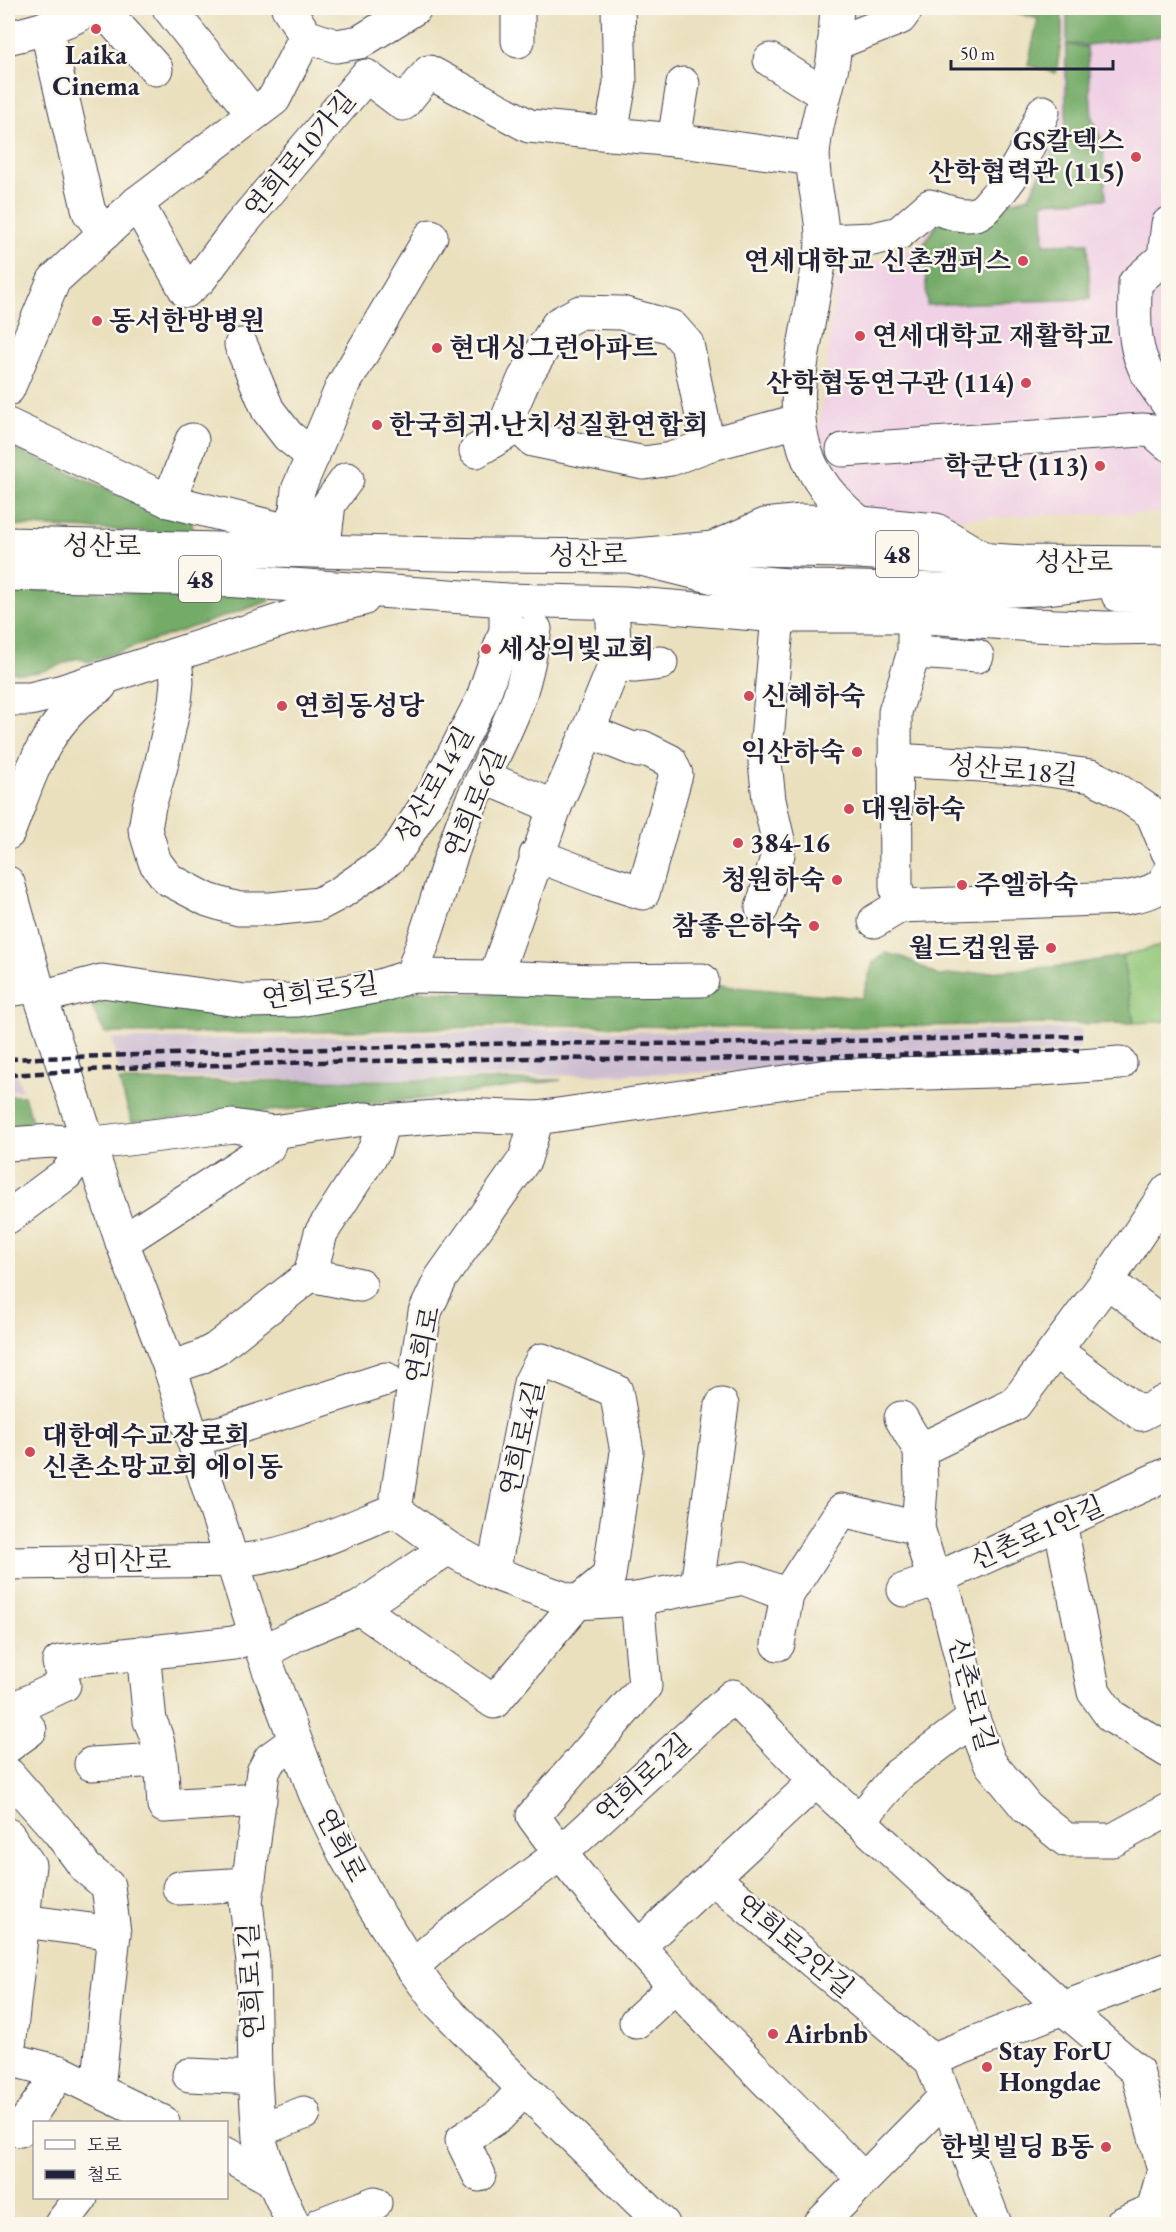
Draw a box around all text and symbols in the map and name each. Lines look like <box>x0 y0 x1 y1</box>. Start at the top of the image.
marker: Laika Cinema <box>89 22 103 36</box>
scale bar <box>951 33 1113 71</box>
place label: Laika Cinema <box>52 37 140 103</box>
text: 50 m <box>960 42 995 65</box>
street label: 연희로10가길 <box>236 83 363 225</box>
place label: GS칼텍스 산학협력관 (115) <box>928 123 1124 189</box>
marker: GS칼텍스 산학협력관 (115) <box>1129 150 1143 164</box>
place label: 연세대학교 신촌캠퍼스 <box>744 243 1011 278</box>
marker: 연세대학교 신촌캠퍼스 <box>1016 254 1030 268</box>
place label: 동서한방병원 <box>109 303 266 338</box>
marker: 동서한방병원 <box>90 314 104 328</box>
place label: 연세대학교 재활학교 <box>872 318 1113 353</box>
marker: 연세대학교 재활학교 <box>853 329 867 343</box>
place label: 현대싱그런아파트 <box>449 330 658 365</box>
marker: 현대싱그런아파트 <box>430 341 444 355</box>
place label: 산학협동연구관 (114) <box>766 365 1014 400</box>
marker: 산학협동연구관 (114) <box>1019 376 1033 390</box>
place label: 한국희귀·난치성질환연합회 <box>389 407 709 442</box>
marker: 한국희귀·난치성질환연합회 <box>370 418 384 432</box>
place label: 학군단 (113) <box>944 448 1088 483</box>
marker: 학군단 (113) <box>1093 459 1107 473</box>
street label: 성산로 <box>63 527 141 564</box>
road number: 48 <box>876 531 918 577</box>
street label: 성산로 <box>549 536 627 573</box>
street label: 성산로 <box>1035 544 1113 579</box>
road number: 48 <box>179 556 221 602</box>
place label: 세상의빛교회 <box>498 631 655 666</box>
marker: 세상의빛교회 <box>479 642 493 656</box>
place label: 신혜하숙 <box>761 678 865 713</box>
place label: 연희동성당 <box>294 688 425 723</box>
marker: 신혜하숙 <box>742 689 756 703</box>
marker: 연희동성당 <box>275 699 289 713</box>
street label: 성산로14길 <box>386 720 481 850</box>
place label: 익산하숙 <box>741 734 845 769</box>
street label: 연희로6길 <box>436 742 514 864</box>
marker: 익산하숙 <box>850 745 864 759</box>
street label: 성산로18길 <box>947 746 1079 793</box>
place label: 대원하숙 <box>861 791 965 826</box>
marker: 대원하숙 <box>842 802 856 816</box>
place label: 384-16 <box>750 825 830 860</box>
marker: 384-16 <box>731 836 745 850</box>
place label: 청원하숙 <box>721 862 825 897</box>
place label: 주엘하숙 <box>974 867 1078 902</box>
marker: 청원하숙 <box>830 873 844 887</box>
marker: 주엘하숙 <box>955 878 969 892</box>
place label: 참좋은하숙 <box>672 908 802 943</box>
marker: 참좋은하숙 <box>807 919 821 933</box>
place label: 월드컵원룸 <box>909 930 1039 965</box>
marker: 월드컵원룸 <box>1044 941 1058 955</box>
street label: 연희로5길 <box>259 965 380 1016</box>
street label: 연희로 <box>397 1303 448 1387</box>
street label: 연희로4길 <box>491 1377 552 1499</box>
place label: 대한예수교장로회 신촌소망교회 에이동 <box>42 1418 283 1484</box>
marker: 대한예수교장로회 신촌소망교회 에이동 <box>23 1445 37 1459</box>
street label: 신촌로1안길 <box>964 1487 1109 1578</box>
street label: 성미산로 <box>67 1542 171 1579</box>
street label: 신촌로1길 <box>940 1633 1005 1755</box>
street label: 연희로2길 <box>587 1725 698 1830</box>
street label: 연희로 <box>308 1802 375 1888</box>
street label: 연희로2안길 <box>729 1886 861 2005</box>
street label: 연희로1길 <box>230 1922 271 2041</box>
place label: Airbnb <box>784 2016 868 2051</box>
marker: Airbnb <box>766 2027 780 2041</box>
place label: Stay ForU Hongdae <box>999 2033 1112 2099</box>
marker: Stay ForU Hongdae <box>980 2060 994 2074</box>
legend <box>33 2121 228 2199</box>
place label: 한빛빌딩 B동 <box>940 2129 1094 2164</box>
text: 도로 <box>87 2133 122 2156</box>
marker: 한빛빌딩 B동 <box>1099 2140 1113 2154</box>
text: 철도 <box>87 2163 122 2186</box>

